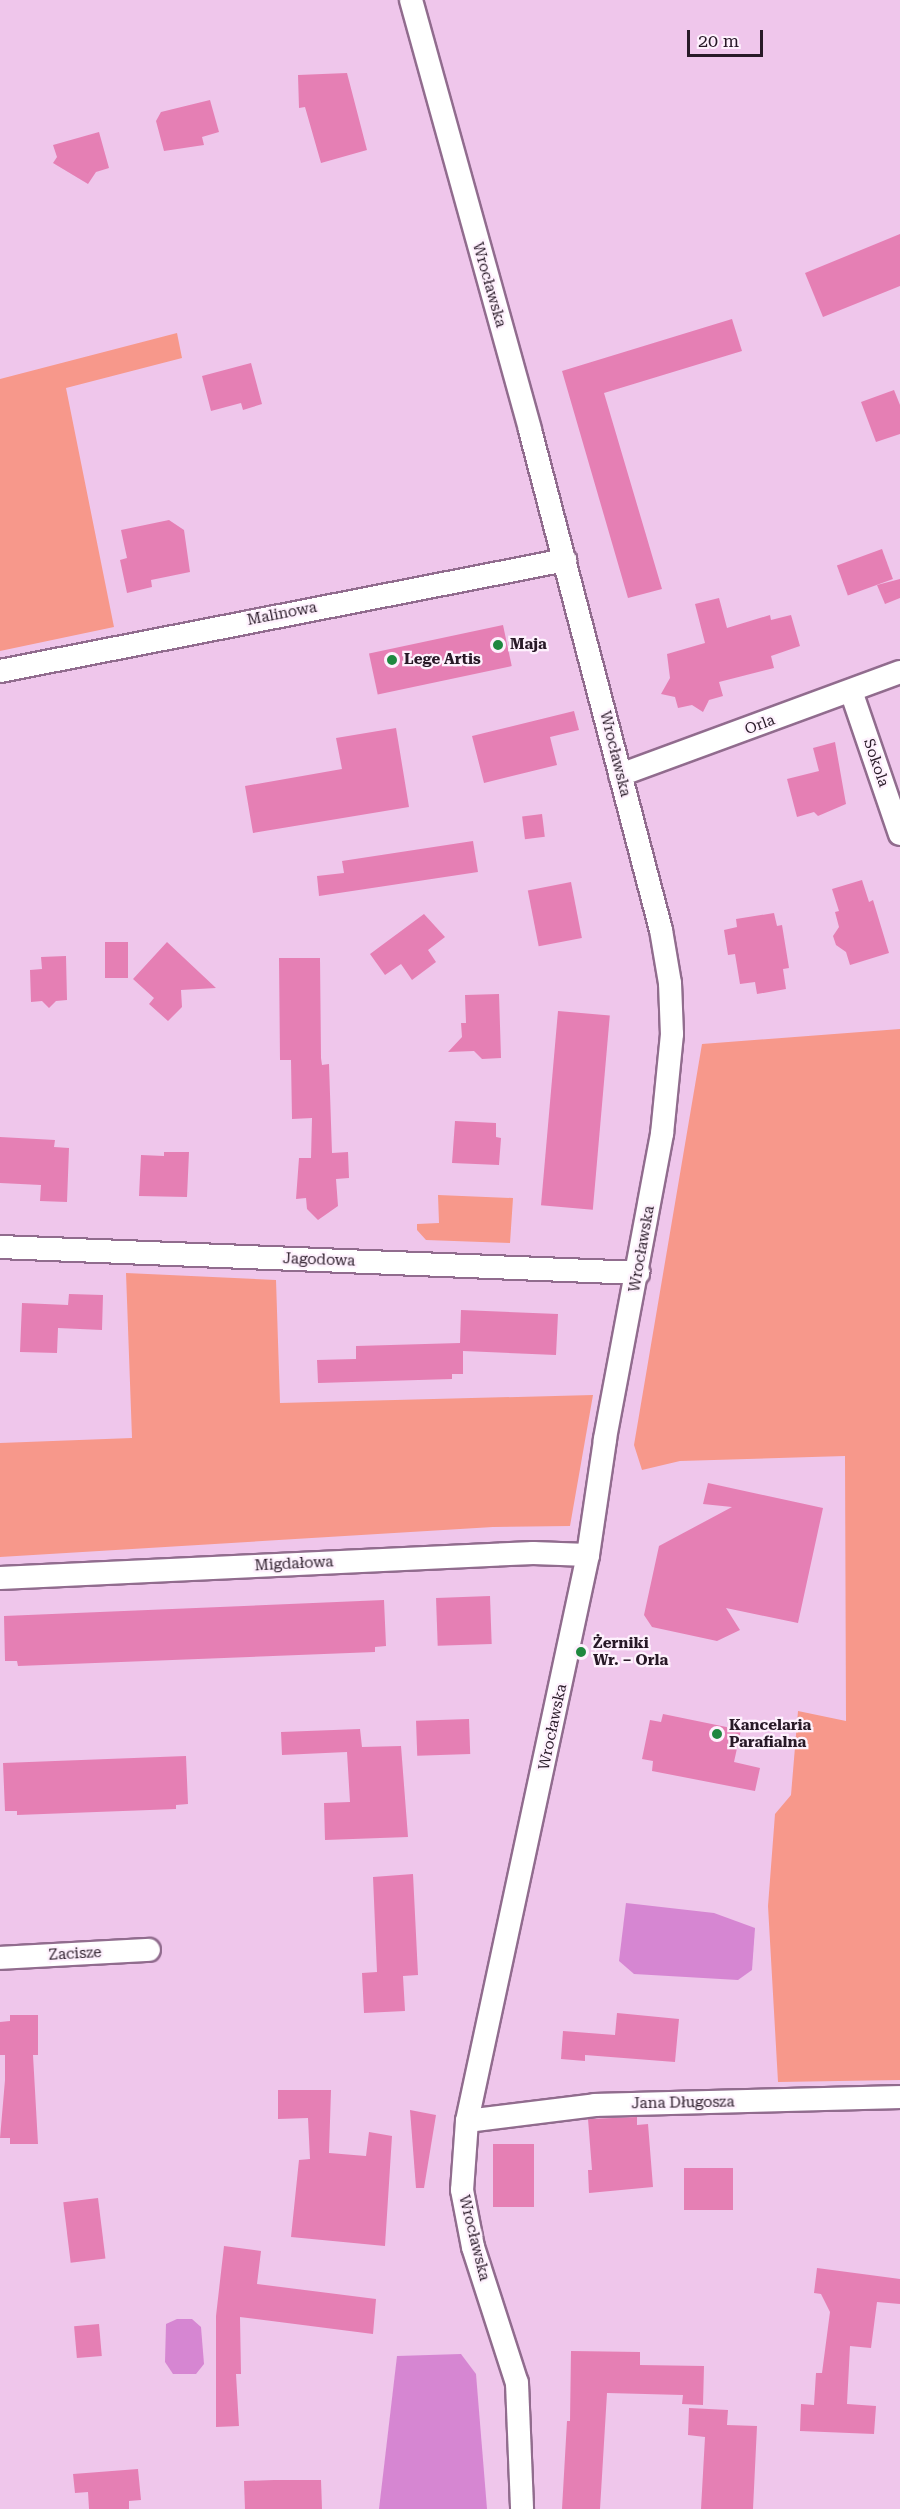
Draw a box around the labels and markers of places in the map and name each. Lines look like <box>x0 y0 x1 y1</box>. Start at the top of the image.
place label: Maja <box>510 636 547 654</box>
marker: Maja <box>491 638 505 652</box>
place label: Lege Artis <box>404 651 481 669</box>
marker: Lege Artis <box>385 653 399 667</box>
place label: Żerniki Wr. – Orla <box>593 1634 668 1669</box>
marker: Żerniki Wr. – Orla <box>574 1645 588 1659</box>
place label: Kancelaria Parafialna <box>729 1716 811 1751</box>
marker: Kancelaria Parafialna <box>710 1727 724 1741</box>

